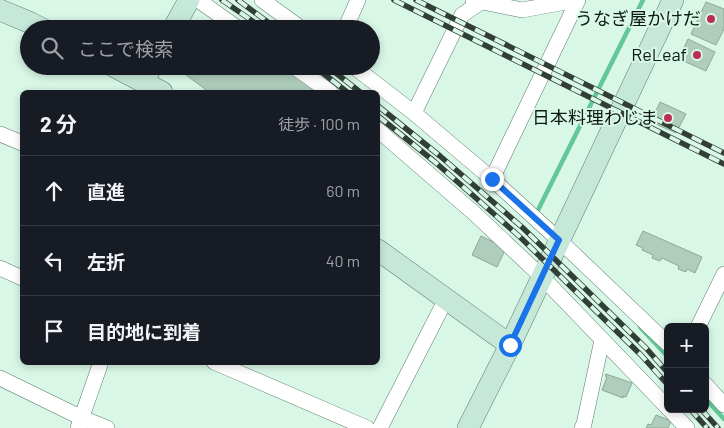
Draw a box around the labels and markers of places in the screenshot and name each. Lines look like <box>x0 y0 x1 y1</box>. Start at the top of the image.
place label: うなぎ屋かけだ <box>575 7 701 29</box>
marker: うなぎ屋かけだ <box>705 13 717 25</box>
place label: ReLeaf <box>631 43 687 65</box>
marker: ReLeaf <box>691 49 703 61</box>
place label: 日本料理わじま <box>532 106 658 128</box>
marker: 日本料理わじま <box>662 112 674 124</box>

